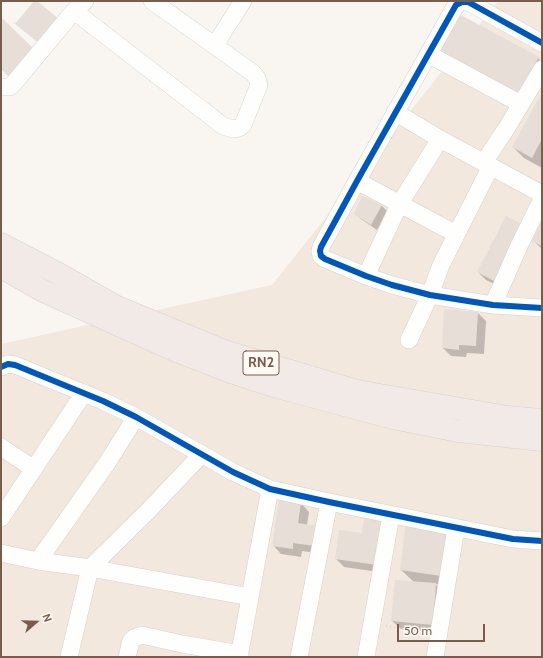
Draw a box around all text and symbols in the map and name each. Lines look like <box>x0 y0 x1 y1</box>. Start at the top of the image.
road number: RN2 <box>243 351 279 375</box>
north arrow <box>16 602 56 642</box>
text: N <box>39 612 55 624</box>
scale bar <box>399 616 487 642</box>
text: 50 m <box>404 623 432 638</box>

